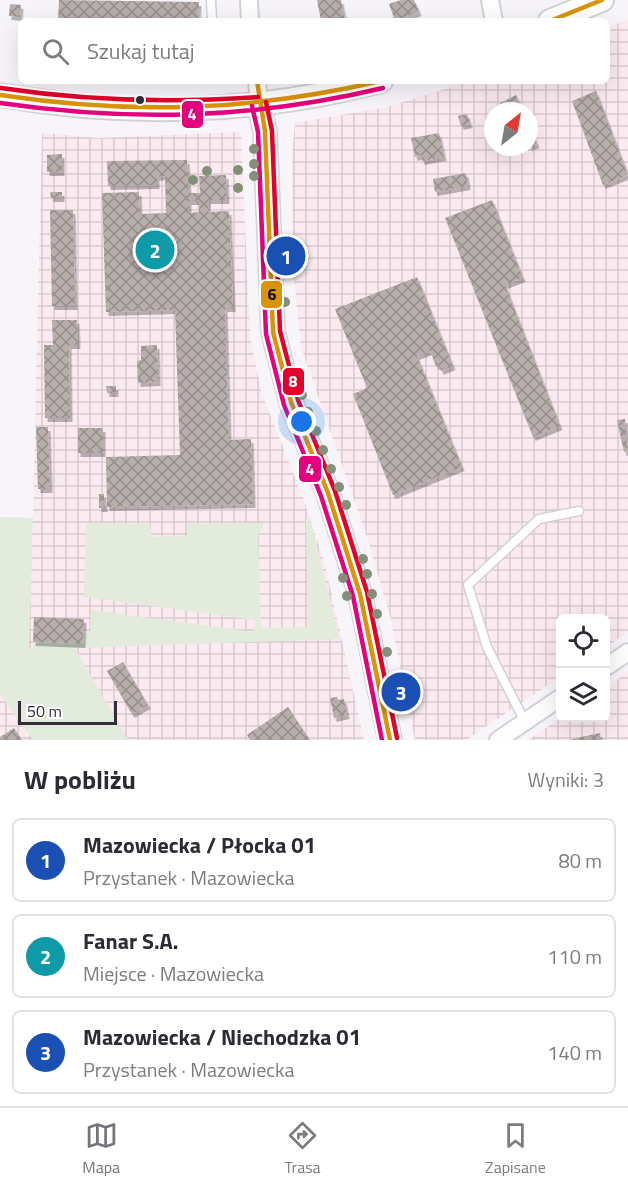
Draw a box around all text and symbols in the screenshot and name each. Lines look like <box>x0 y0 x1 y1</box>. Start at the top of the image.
search box <box>18 18 610 84</box>
text: Szukaj tutaj <box>87 34 195 68</box>
icon: search <box>39 35 72 68</box>
unlabelled marker <box>134 94 146 106</box>
line badge: 4 <box>181 100 204 129</box>
text: 4 <box>188 102 197 126</box>
north arrow <box>484 102 538 156</box>
pin: 2 <box>136 228 174 272</box>
pin: 1 <box>266 234 306 278</box>
line badge: 6 <box>260 280 283 309</box>
text: 6 <box>268 282 277 306</box>
line badge: 8 <box>282 367 305 396</box>
text: 8 <box>289 369 298 393</box>
your location <box>287 407 316 436</box>
line badge: 4 <box>298 455 322 483</box>
text: 4 <box>306 457 315 481</box>
map controls <box>556 614 610 722</box>
button: locate <box>556 614 610 668</box>
button: layers <box>556 668 610 722</box>
pin: 3 <box>382 670 420 714</box>
scale bar <box>18 698 117 726</box>
text: 50 m <box>27 699 62 723</box>
text: W pobliżu <box>24 760 136 799</box>
text: Wyniki: 3 <box>528 764 604 795</box>
text: Mazowiecka / Płocka 01 <box>83 828 316 862</box>
text: 1 <box>40 845 51 876</box>
text: 80 m <box>558 845 602 876</box>
text: Przystanek · Mazowiecka <box>83 862 295 893</box>
text: Fanar S.A. <box>83 924 178 958</box>
text: 2 <box>40 941 51 972</box>
text: 110 m <box>547 941 602 972</box>
text: Miejsce · Mazowiecka <box>83 958 264 989</box>
text: Mazowiecka / Niechodzka 01 <box>83 1020 361 1054</box>
text: 3 <box>40 1037 51 1068</box>
text: 140 m <box>547 1037 602 1068</box>
text: Przystanek · Mazowiecka <box>83 1054 295 1085</box>
tab: Mapa <box>82 1119 120 1179</box>
tab: Trasa <box>285 1119 321 1179</box>
tab: Zapisane <box>485 1119 546 1179</box>

